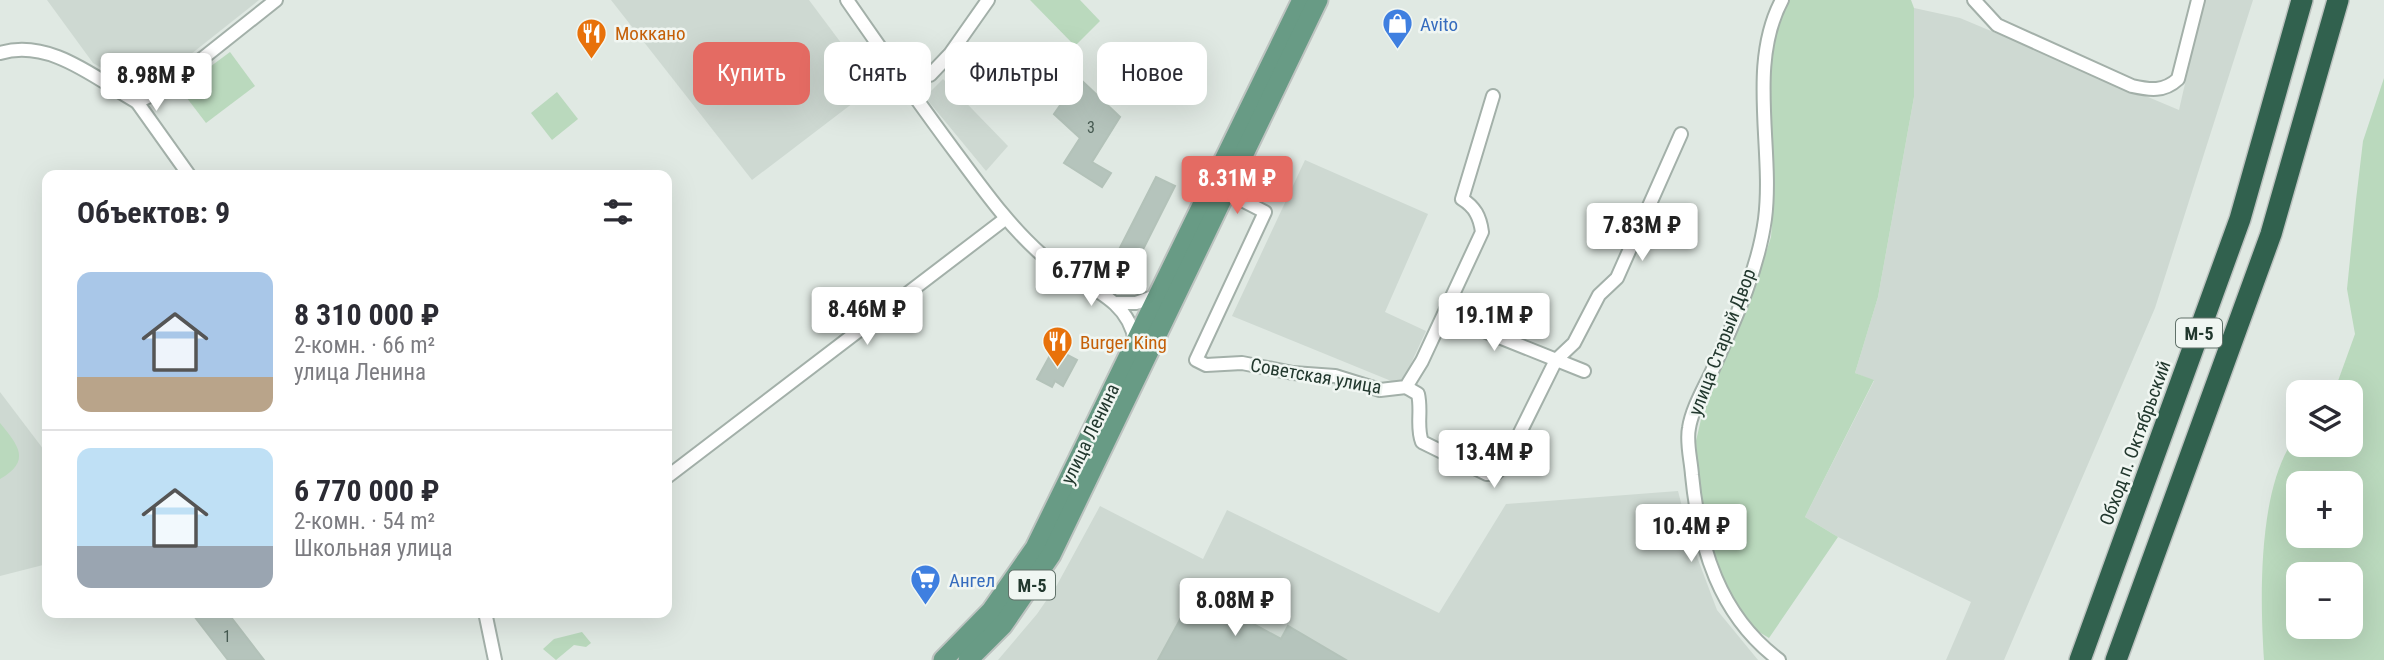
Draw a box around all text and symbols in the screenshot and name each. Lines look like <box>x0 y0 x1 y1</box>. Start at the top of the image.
shop icon: Avito <box>1380 7 1414 51</box>
place label: Avito <box>1420 13 1458 36</box>
restaurant icon: Моккано <box>575 16 609 60</box>
place label: Моккано <box>615 22 685 45</box>
chip: Купить <box>693 42 810 105</box>
chip: Снять <box>824 42 931 105</box>
chip: Фильтры <box>945 42 1083 105</box>
chip: Новое <box>1097 42 1207 105</box>
pin: 8.98M ₽ <box>91 54 221 113</box>
text: 8.98M ₽ <box>117 62 195 89</box>
house number: 3 <box>1087 118 1095 137</box>
pin: 8.31M ₽ <box>1172 156 1302 216</box>
text: 8.31M ₽ <box>1198 165 1276 192</box>
icon: filters <box>599 193 637 231</box>
text: Объектов: 9 <box>77 195 230 230</box>
pin: 7.83M ₽ <box>1577 204 1707 263</box>
text: 7.83M ₽ <box>1603 212 1681 239</box>
pin: 6.77M ₽ <box>1026 248 1156 308</box>
text: 6.77M ₽ <box>1052 257 1130 284</box>
street label: улица Старый Двор <box>1683 265 1761 419</box>
pin: 8.46M ₽ <box>802 288 932 347</box>
pin: 19.1M ₽ <box>1429 294 1559 353</box>
text: 8.46M ₽ <box>828 296 906 323</box>
text: 8 310 000 ₽ <box>294 297 440 332</box>
icon: home <box>133 300 217 384</box>
text: 19.1M ₽ <box>1455 302 1533 329</box>
road number: М-5 <box>2176 318 2222 348</box>
restaurant icon: Burger King <box>1040 325 1074 369</box>
place label: Burger King <box>1080 331 1167 354</box>
text: 2-комн. · 66 m² <box>294 332 435 359</box>
street label: Советская улица <box>1249 353 1383 399</box>
street label: Обход п. Октябрьский <box>2094 357 2176 529</box>
text: улица Ленина <box>294 359 426 386</box>
street label: улица Ленина <box>1056 380 1124 488</box>
map controls <box>2286 380 2363 639</box>
button: layers <box>2286 380 2363 457</box>
pin: 13.4M ₽ <box>1429 430 1559 490</box>
text: 13.4M ₽ <box>1455 439 1533 466</box>
button: + <box>2286 471 2363 548</box>
text: 6 770 000 ₽ <box>294 473 440 508</box>
icon: home <box>133 476 217 560</box>
pin: 10.4M ₽ <box>1626 504 1756 564</box>
text: 2-комн. · 54 m² <box>294 508 435 535</box>
text: 10.4M ₽ <box>1652 513 1730 540</box>
text: Школьная улица <box>294 535 452 562</box>
button: − <box>2286 562 2363 639</box>
supermarket icon: Ангел <box>909 563 943 607</box>
place label: Ангел <box>949 569 995 592</box>
road number: М-5 <box>1009 570 1055 600</box>
pin: 8.08M ₽ <box>1170 578 1300 638</box>
text: 8.08M ₽ <box>1196 587 1274 614</box>
house number: 1 <box>223 627 231 646</box>

